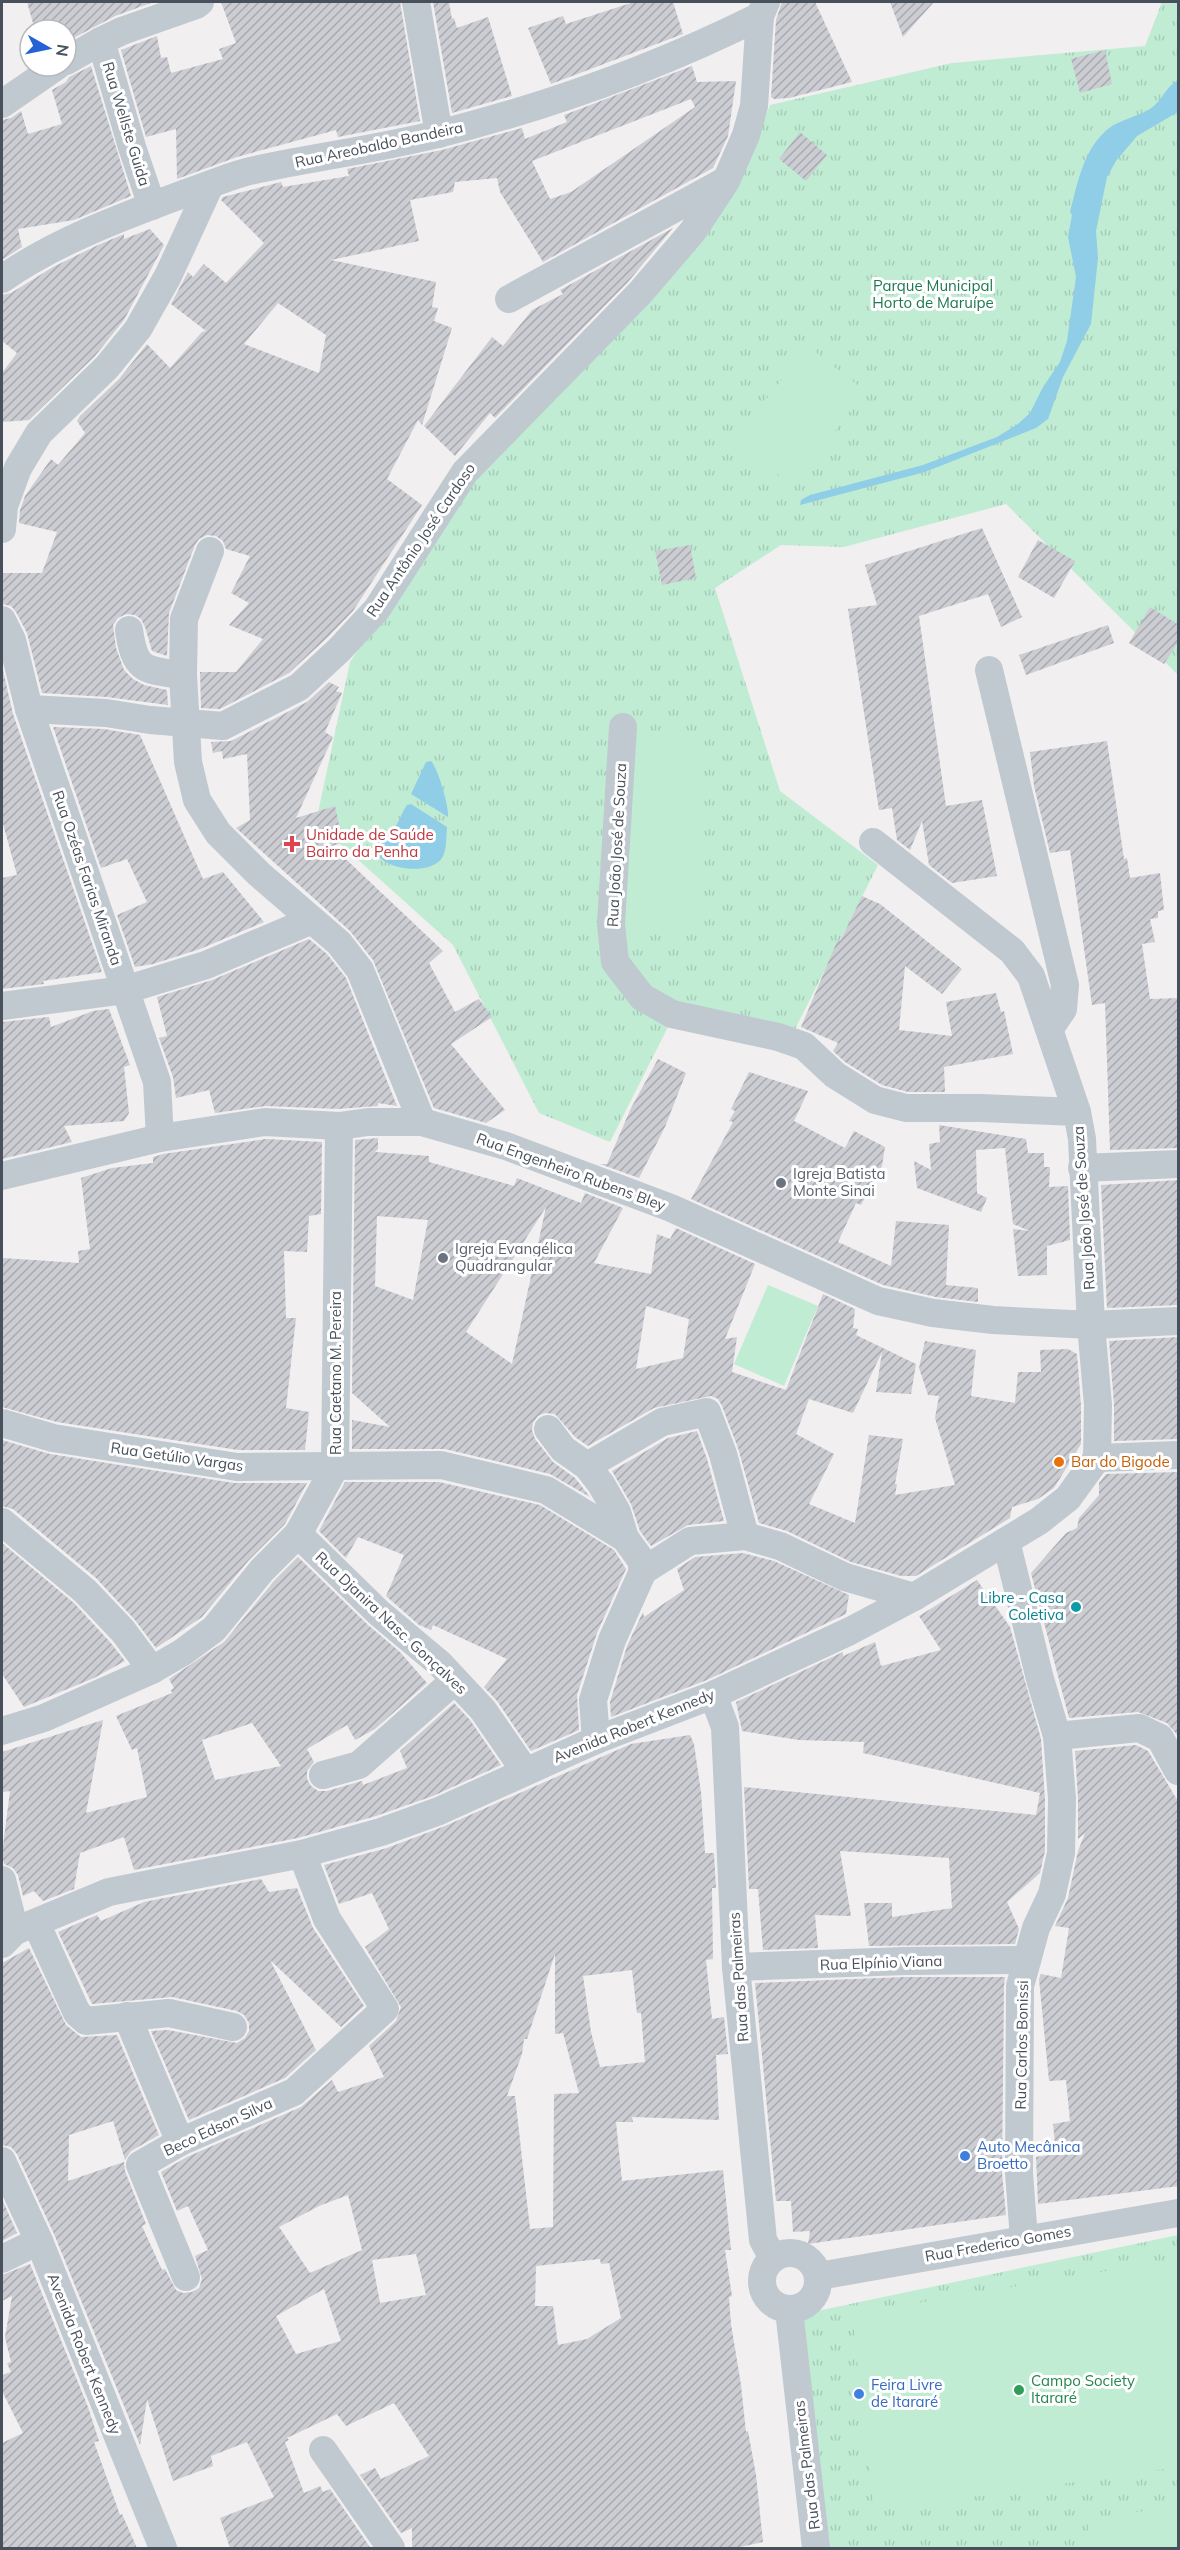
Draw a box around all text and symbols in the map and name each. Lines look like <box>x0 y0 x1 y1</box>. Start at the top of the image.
north arrow <box>18 18 78 78</box>
text: N <box>52 43 74 58</box>
street label: Rua Wellste Guida <box>99 59 154 188</box>
street label: Rua Areobaldo Bandeira <box>293 117 465 172</box>
park label: Parque Municipal Horto de Maruípe <box>872 276 994 312</box>
street label: Rua Antônio José Cardoso <box>362 459 479 620</box>
street label: Rua João José de Souza <box>603 762 630 928</box>
street label: Rua Ozéas Farias Miranda <box>49 788 126 968</box>
place label: Unidade de Saúde Bairro da Penha <box>306 825 434 861</box>
marker: Unidade de Saúde Bairro da Penha <box>283 835 301 853</box>
street label: Rua João José de Souza <box>1068 1125 1099 1291</box>
street label: Rua Engenheiro Rubens Bley <box>474 1128 668 1215</box>
place label: Igreja Batista Monte Sinai <box>793 1164 886 1200</box>
marker: Igreja Batista Monte Sinai <box>774 1176 788 1190</box>
place label: Igreja Evangélica Quadrangular <box>455 1239 573 1275</box>
marker: Igreja Evangélica Quadrangular <box>436 1251 450 1265</box>
street label: Rua Caetano M. Pereira <box>326 1291 345 1455</box>
street label: Rua Getúlio Vargas <box>109 1438 245 1475</box>
place label: Bar do Bigode <box>1071 1452 1170 1471</box>
marker: Bar do Bigode <box>1052 1455 1066 1469</box>
street label: Rua Djanira Nasc. Gonçalves <box>311 1547 471 1698</box>
place label: Libre - Casa Coletiva <box>980 1588 1064 1624</box>
marker: Libre - Casa Coletiva <box>1069 1600 1083 1614</box>
street label: Avenida Robert Kennedy <box>550 1684 717 1767</box>
street label: Rua das Palmeiras <box>724 1912 753 2043</box>
street label: Rua Elpínio Viana <box>819 1951 943 1974</box>
street label: Rua Carlos Bonissi <box>1011 1980 1032 2110</box>
street label: Beco Edson Silva <box>160 2093 275 2160</box>
place label: Auto Mecânica Broetto <box>977 2137 1081 2173</box>
marker: Auto Mecânica Broetto <box>958 2149 972 2163</box>
street label: Rua Frederico Gomes <box>923 2221 1072 2266</box>
street label: Avenida Robert Kennedy <box>43 2270 126 2437</box>
place label: Campo Society Itararé <box>1031 2371 1135 2407</box>
place label: Feira Livre de Itararé <box>871 2375 942 2411</box>
marker: Campo Society Itararé <box>1012 2383 1026 2397</box>
marker: Feira Livre de Itararé <box>852 2387 866 2401</box>
street label: Rua das Palmeiras <box>789 2399 824 2531</box>

